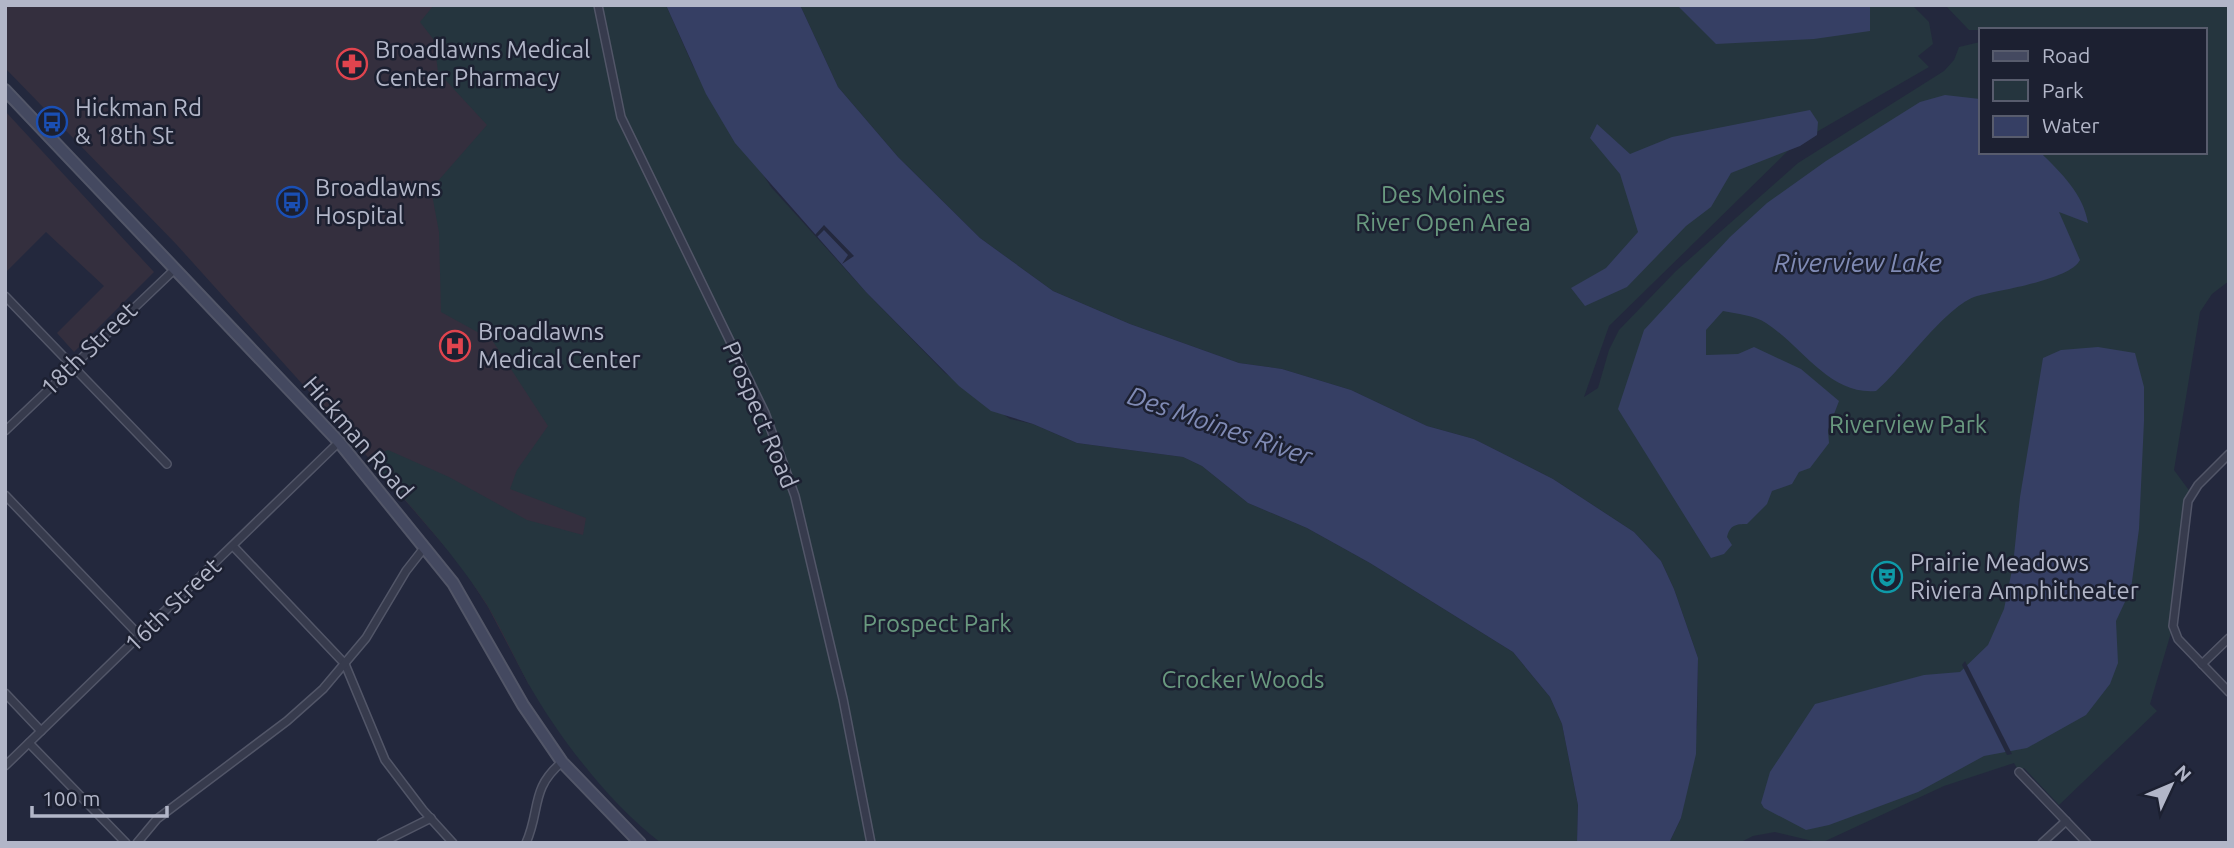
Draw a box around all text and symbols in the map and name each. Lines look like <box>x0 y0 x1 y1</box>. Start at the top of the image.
legend <box>1979 28 2206 154</box>
place label: Broadlawns Medical Center Pharmacy <box>375 36 590 91</box>
text: Road <box>2042 43 2090 67</box>
pharmacy icon: Broadlawns Medical Center Pharmacy <box>335 47 369 81</box>
text: Park <box>2042 78 2084 102</box>
place label: Hickman Rd & 18th St <box>75 94 202 149</box>
bus stop icon: Hickman Rd & 18th St <box>35 105 69 139</box>
text: Water <box>2042 113 2100 137</box>
place label: Broadlawns Hospital <box>315 174 441 229</box>
park label: Des Moines River Open Area <box>1355 181 1531 236</box>
bus stop icon: Broadlawns Hospital <box>275 185 309 219</box>
water label: Riverview Lake <box>1774 248 1942 277</box>
street label: 18th Street <box>35 296 143 401</box>
place label: Broadlawns Medical Center <box>478 318 641 373</box>
hospital icon: Broadlawns Medical Center <box>438 329 472 363</box>
street label: Prospect Road <box>717 337 803 492</box>
street label: Hickman Road <box>298 371 419 504</box>
water label: Des Moines River <box>1124 380 1317 471</box>
park label: Riverview Park <box>1829 411 1987 438</box>
place label: Prairie Meadows Riviera Amphitheater <box>1910 549 2139 604</box>
street label: 16th Street <box>119 552 227 657</box>
theatre icon: Prairie Meadows Riviera Amphitheater <box>1870 560 1904 594</box>
park label: Prospect Park <box>863 610 1011 637</box>
park label: Crocker Woods <box>1162 666 1324 693</box>
north arrow <box>2136 750 2206 820</box>
text: N <box>2170 760 2196 786</box>
scale bar <box>32 774 166 818</box>
text: 100 m <box>42 786 100 810</box>

